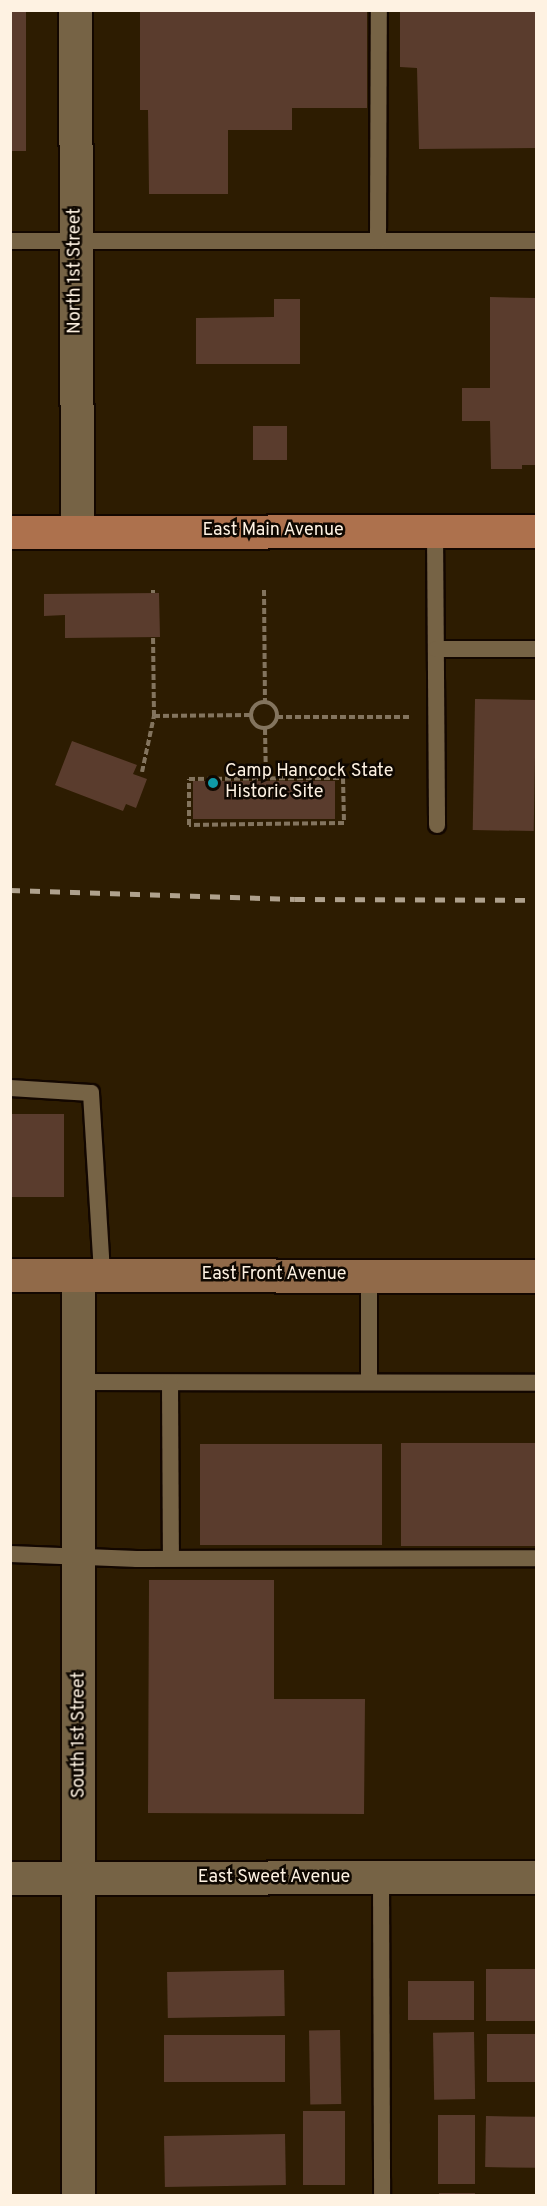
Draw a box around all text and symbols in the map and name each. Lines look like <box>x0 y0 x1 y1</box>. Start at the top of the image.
street label: North 1st Street <box>65 208 87 334</box>
street label: East Main Avenue <box>202 520 344 542</box>
place label: Camp Hancock State Historic Site <box>225 762 393 804</box>
marker: Camp Hancock State Historic Site <box>206 776 220 790</box>
street label: East Front Avenue <box>201 1264 347 1286</box>
street label: South 1st Street <box>69 1672 91 1798</box>
street label: East Sweet Avenue <box>197 1867 351 1889</box>

